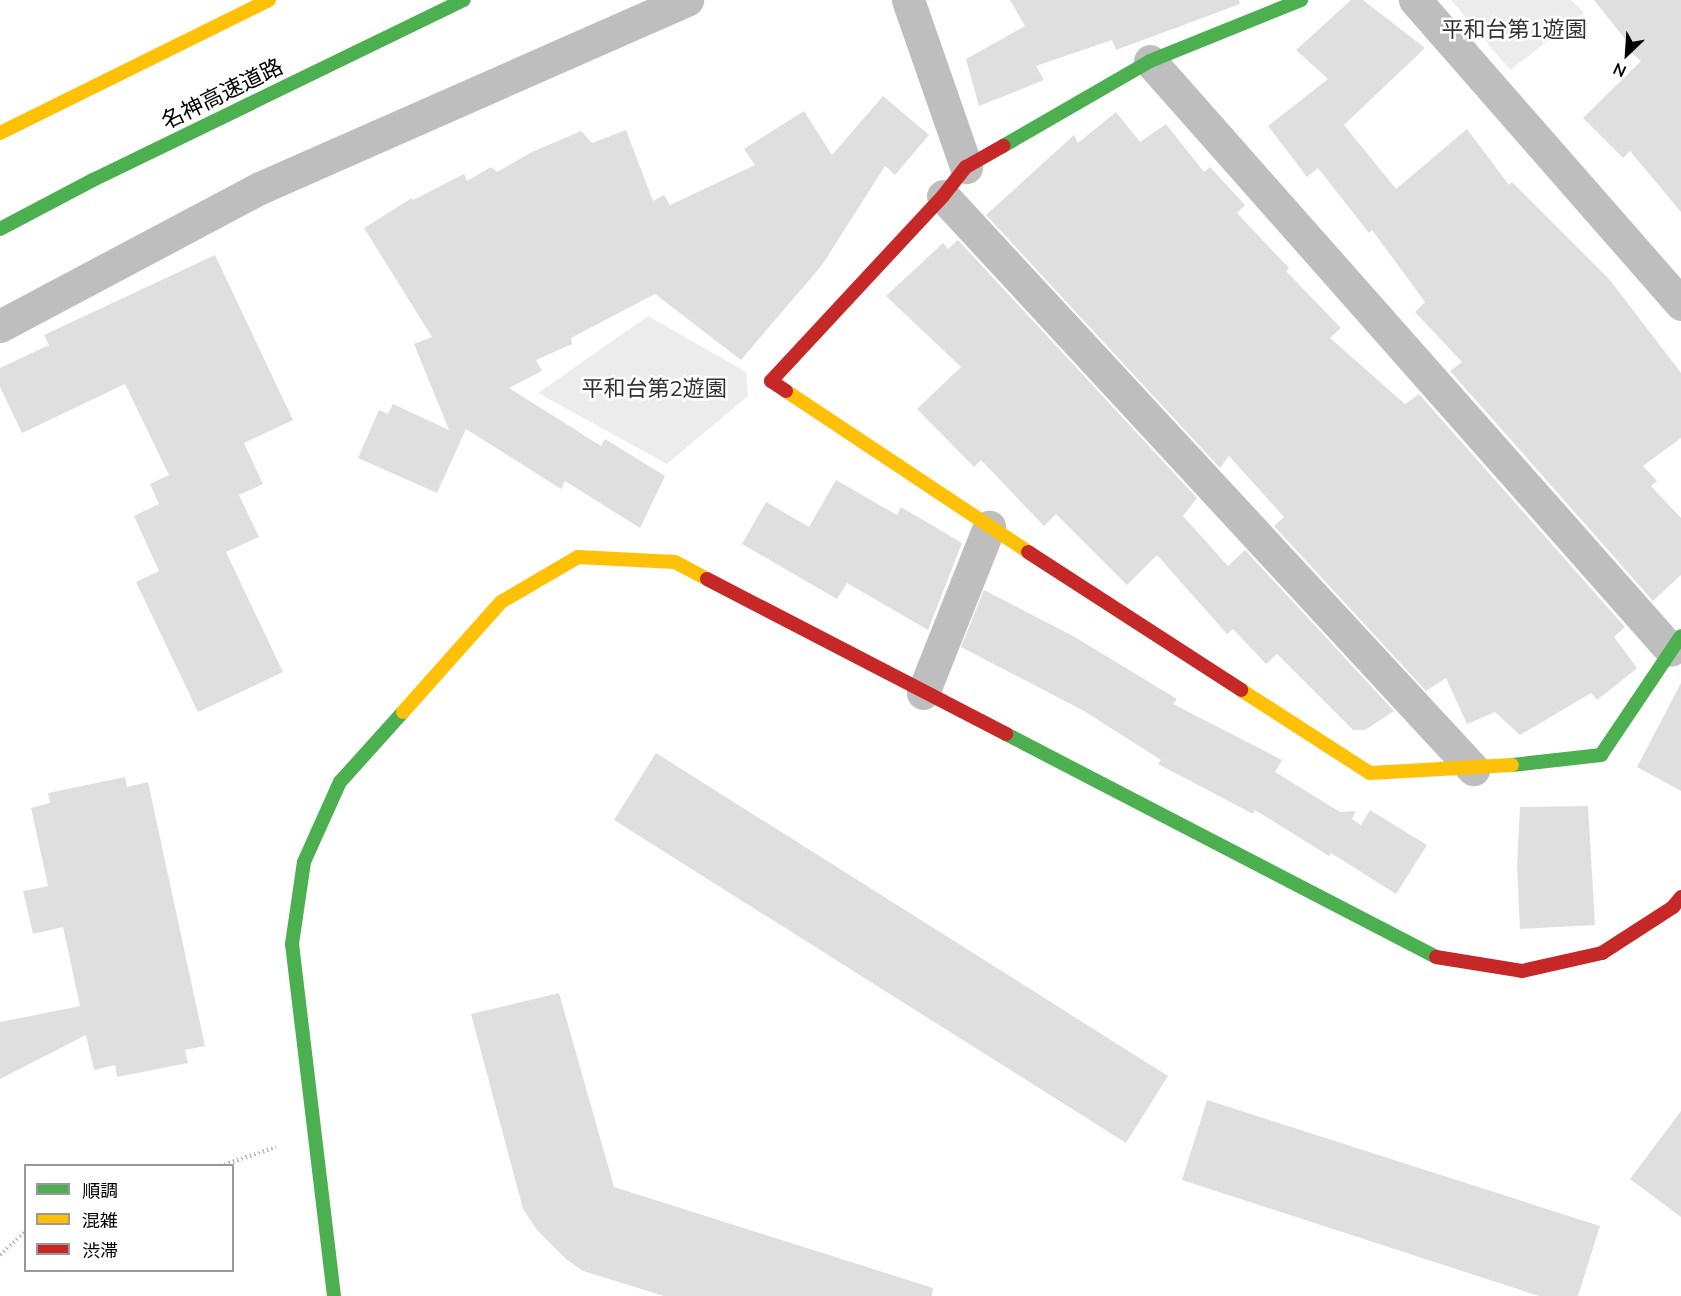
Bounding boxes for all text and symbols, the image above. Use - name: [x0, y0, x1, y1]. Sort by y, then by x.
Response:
- park label: 平和台第1遊園: [1441, 17, 1587, 43]
- north arrow: [1597, 24, 1657, 84]
- street label: 名神高速道路: [157, 53, 287, 135]
- text: N: [1610, 59, 1629, 82]
- park label: 平和台第2遊園: [581, 376, 727, 402]
- legend: [24, 1164, 234, 1272]
- text: 順調: [82, 1179, 118, 1202]
- text: 混雑: [82, 1209, 118, 1232]
- text: 渋滞: [82, 1239, 118, 1262]

